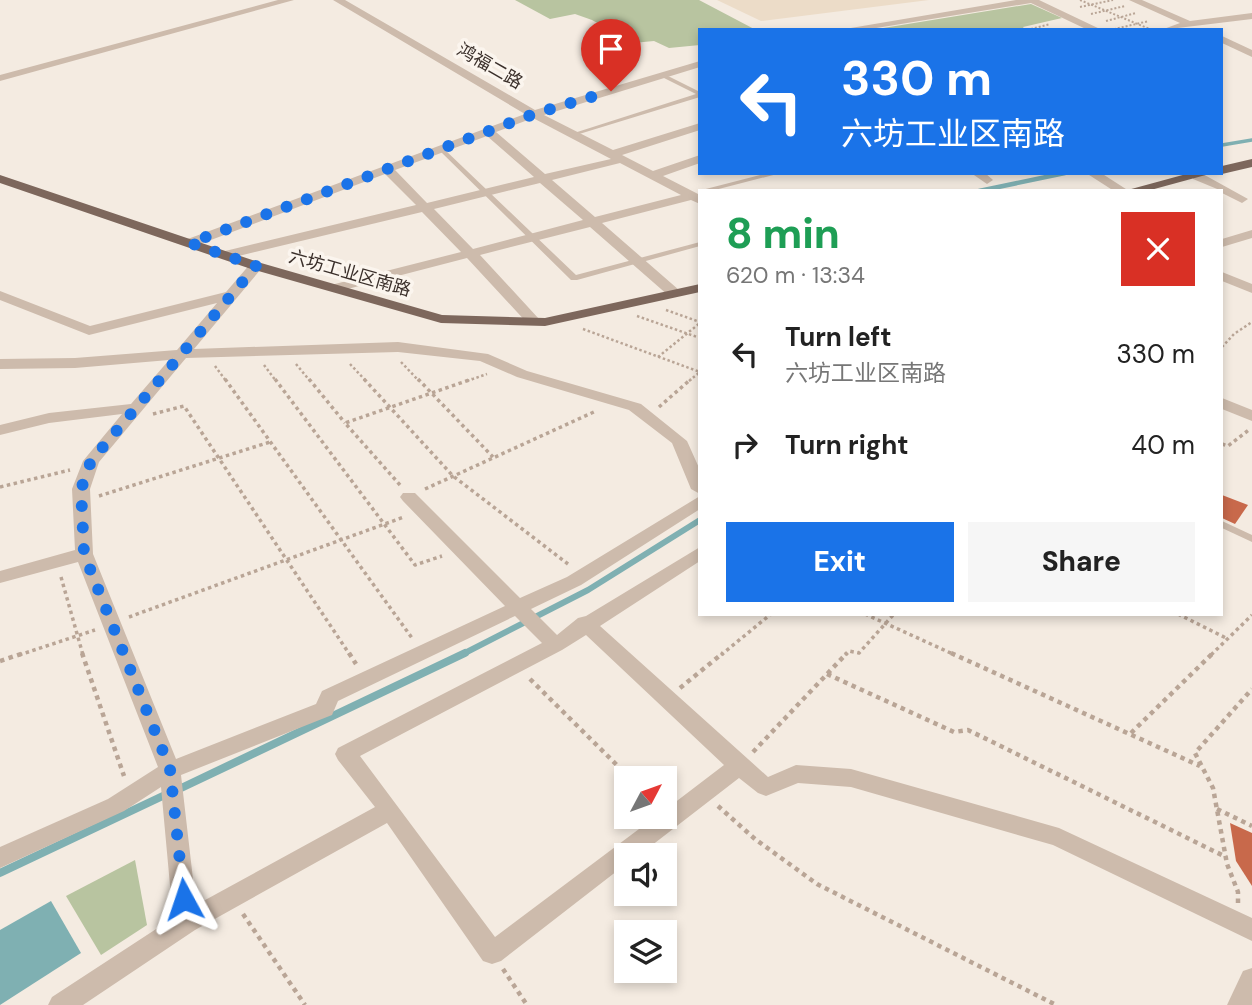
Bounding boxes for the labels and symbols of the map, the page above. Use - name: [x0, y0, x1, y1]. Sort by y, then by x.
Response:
- pin: [581, 19, 641, 91]
- street label: 鸿福二路: [453, 38, 527, 94]
- street label: 六坊工业区南路: [286, 244, 414, 302]
- north arrow: [614, 766, 677, 830]
- position arrow: [147, 862, 221, 936]

